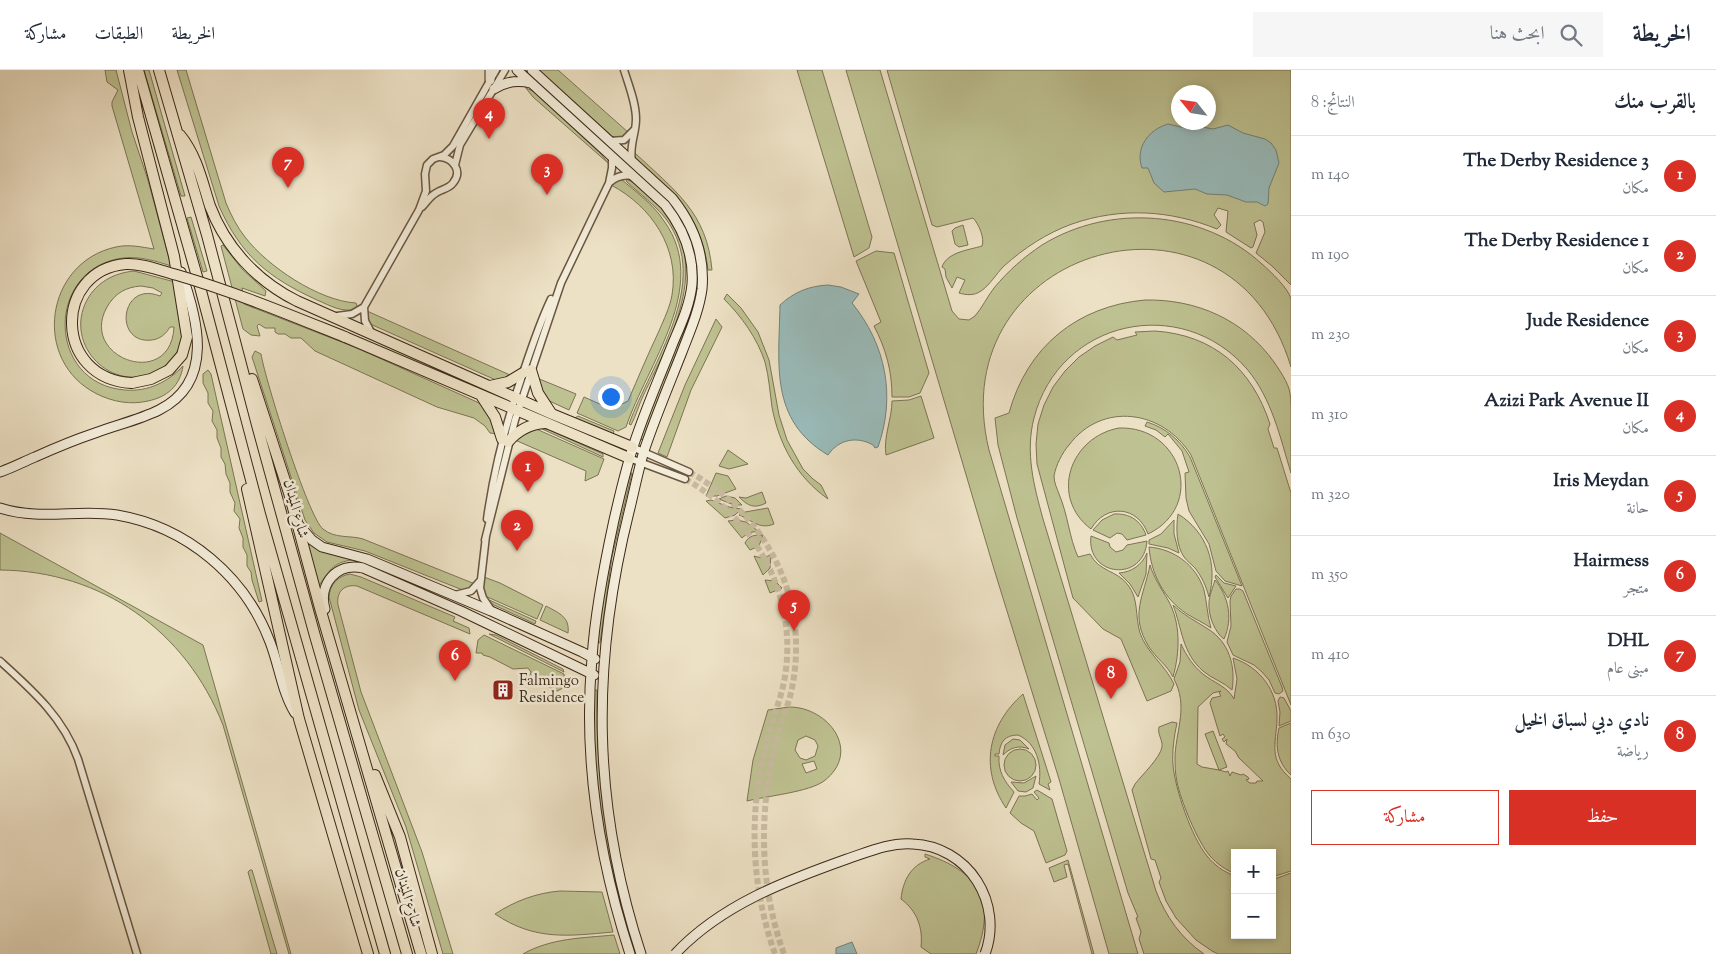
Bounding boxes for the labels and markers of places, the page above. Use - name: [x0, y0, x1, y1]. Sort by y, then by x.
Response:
- pin: 4: [473, 98, 505, 139]
- pin: 7: [272, 147, 304, 188]
- pin: 3: [531, 154, 563, 195]
- pin: 1: [512, 451, 544, 492]
- pin: 2: [501, 510, 533, 551]
- pin: 5: [778, 590, 810, 631]
- pin: 6: [439, 640, 471, 681]
- pin: 8: [1095, 658, 1127, 699]
- place label: Falmingo Residence: [519, 671, 584, 709]
- building icon: Falmingo Residence: [491, 678, 515, 702]

